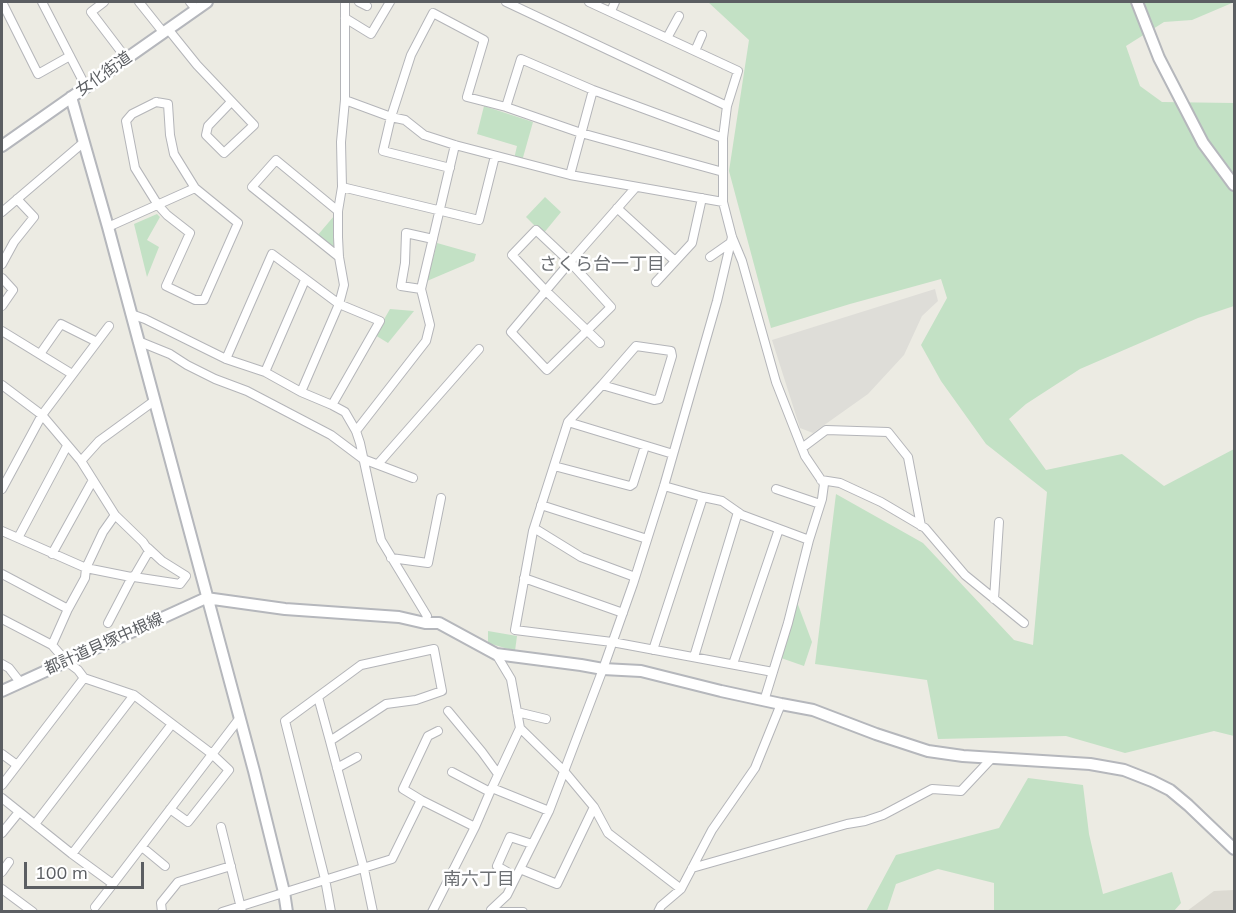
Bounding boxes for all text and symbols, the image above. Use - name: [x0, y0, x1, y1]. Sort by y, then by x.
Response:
- street label: 女化街道: [72, 48, 136, 100]
- district label: さくら台一丁目: [539, 254, 665, 276]
- street label: 都計道貝塚中根線: [42, 609, 166, 679]
- scale bar: [27, 850, 147, 888]
- text: 100 m: [35, 861, 88, 884]
- district label: 南六丁目: [443, 869, 515, 891]

